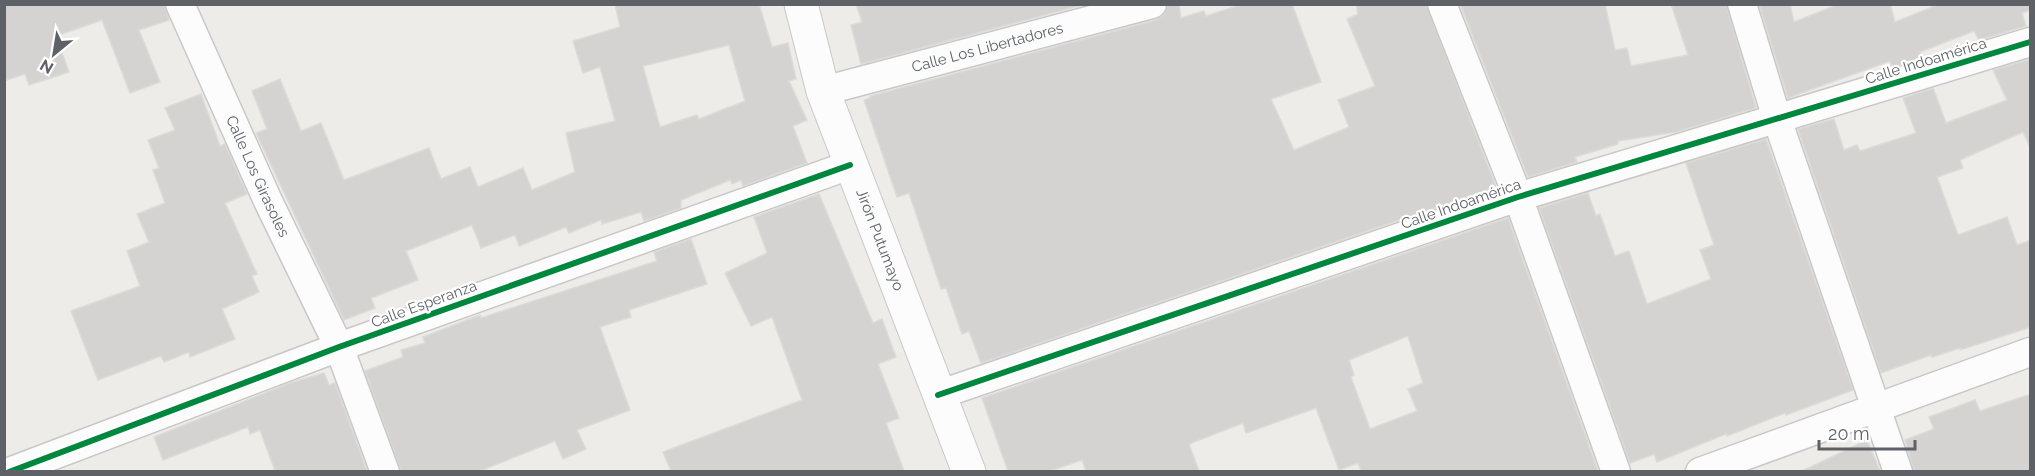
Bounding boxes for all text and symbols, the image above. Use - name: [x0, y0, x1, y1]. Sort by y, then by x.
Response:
- street label: Calle Los Libertadores: [910, 19, 1065, 76]
- north arrow: [24, 24, 84, 84]
- street label: Calle Indoamérica: [1863, 34, 1989, 88]
- text: N: [37, 55, 57, 78]
- street label: Calle Los Girasoles: [222, 113, 293, 240]
- street label: Calle Indoamérica: [1399, 175, 1523, 233]
- street label: Jirón Putumayo: [852, 186, 908, 293]
- street label: Calle Esperanza: [369, 276, 479, 332]
- scale bar: [1819, 413, 1915, 451]
- text: 20 m: [1828, 423, 1870, 444]

